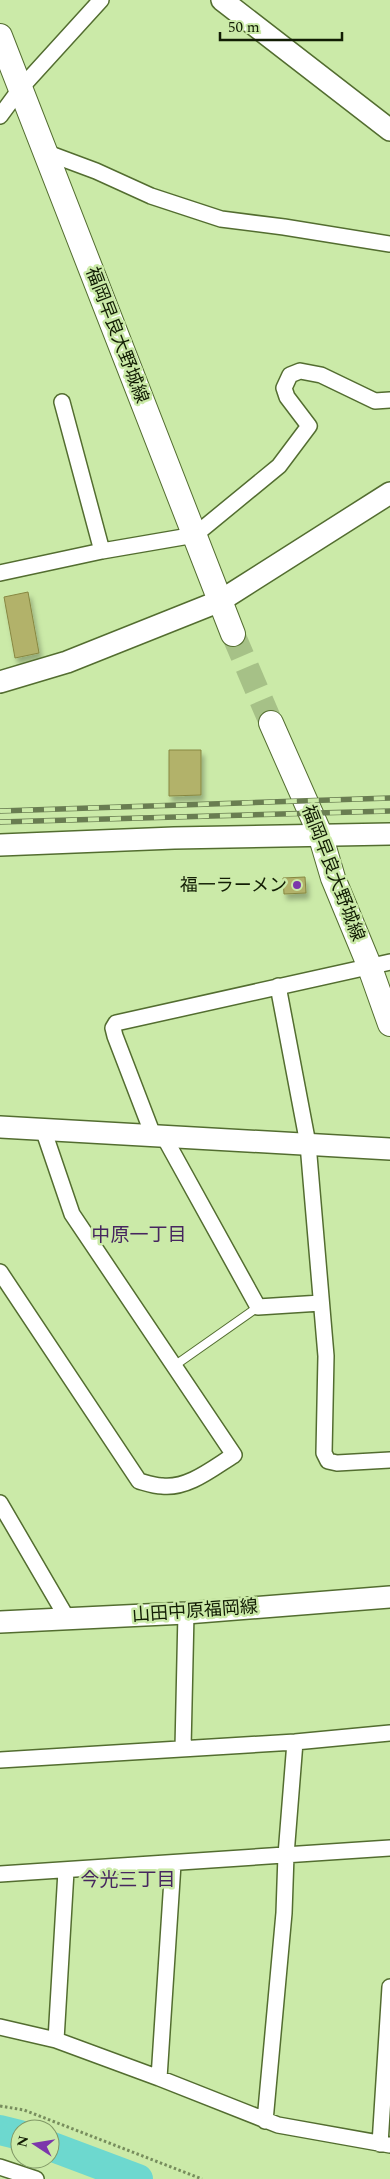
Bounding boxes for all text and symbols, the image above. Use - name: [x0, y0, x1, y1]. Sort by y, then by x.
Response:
- scale bar: [220, 10, 342, 42]
- text: 50 m: [228, 16, 260, 39]
- street label: 福岡早良大野城線: [79, 263, 155, 407]
- street label: 福岡早良大野城線: [295, 801, 371, 945]
- place label: 福一ラーメン: [180, 872, 287, 899]
- marker: 福一ラーメン: [291, 879, 303, 891]
- district label: 中原一丁目: [91, 1221, 187, 1250]
- street label: 山田中原福岡線: [131, 1593, 259, 1629]
- district label: 今光三丁目: [80, 1866, 176, 1895]
- north arrow: [10, 2119, 60, 2169]
- text: N: [11, 2134, 34, 2149]

